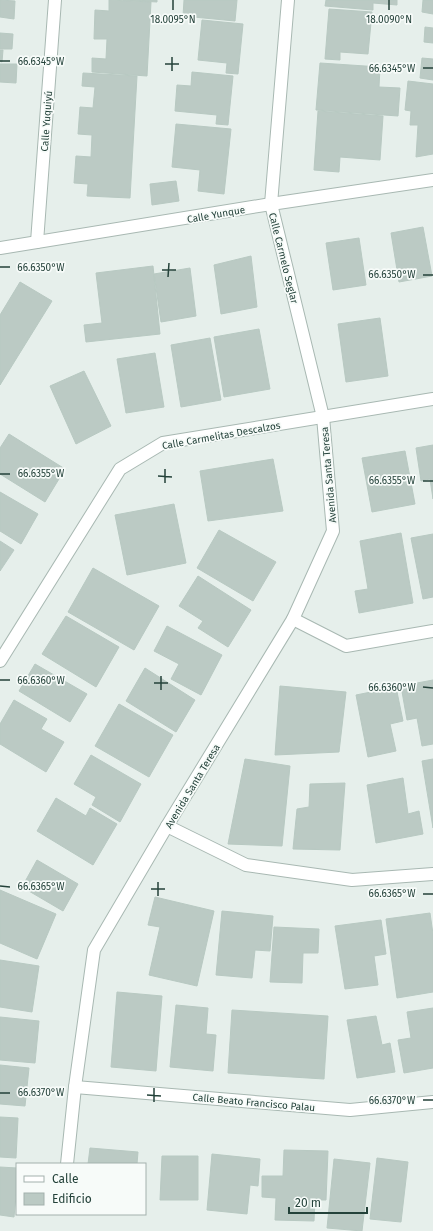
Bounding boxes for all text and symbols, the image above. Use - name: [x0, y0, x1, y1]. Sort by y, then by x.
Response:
- text: 18.0095°N: [150, 14, 196, 26]
- text: 18.0090°N: [366, 14, 412, 26]
- text: 66.6345°W: [18, 56, 65, 68]
- text: 66.6345°W: [369, 63, 416, 75]
- street label: Calle Yuquiyú: [38, 90, 55, 152]
- street label: Calle Yunque: [186, 204, 246, 226]
- street label: Calle Carmelo Seglar: [266, 212, 300, 305]
- text: 66.6350°W: [17, 262, 65, 274]
- text: 66.6350°W: [368, 269, 416, 281]
- street label: Calle Carmelitas Descalzos: [161, 420, 282, 452]
- street label: Avenida Santa Teresa: [319, 426, 339, 523]
- text: 66.6355°W: [18, 468, 65, 480]
- text: 66.6355°W: [369, 475, 416, 487]
- text: 66.6360°W: [17, 675, 66, 687]
- text: 66.6360°W: [368, 682, 417, 694]
- street label: Avenida Santa Teresa: [163, 742, 223, 831]
- text: 66.6365°W: [18, 881, 65, 893]
- text: 66.6365°W: [369, 888, 416, 900]
- text: 66.6370°W: [18, 1087, 65, 1099]
- street label: Calle Beato Francisco Palau: [192, 1092, 316, 1114]
- text: 66.6370°W: [369, 1095, 416, 1107]
- legend: [16, 1163, 146, 1215]
- text: Calle: [52, 1172, 79, 1186]
- scale bar: [289, 1189, 367, 1215]
- text: Edificio: [52, 1192, 92, 1206]
- text: 20 m: [295, 1196, 321, 1210]

